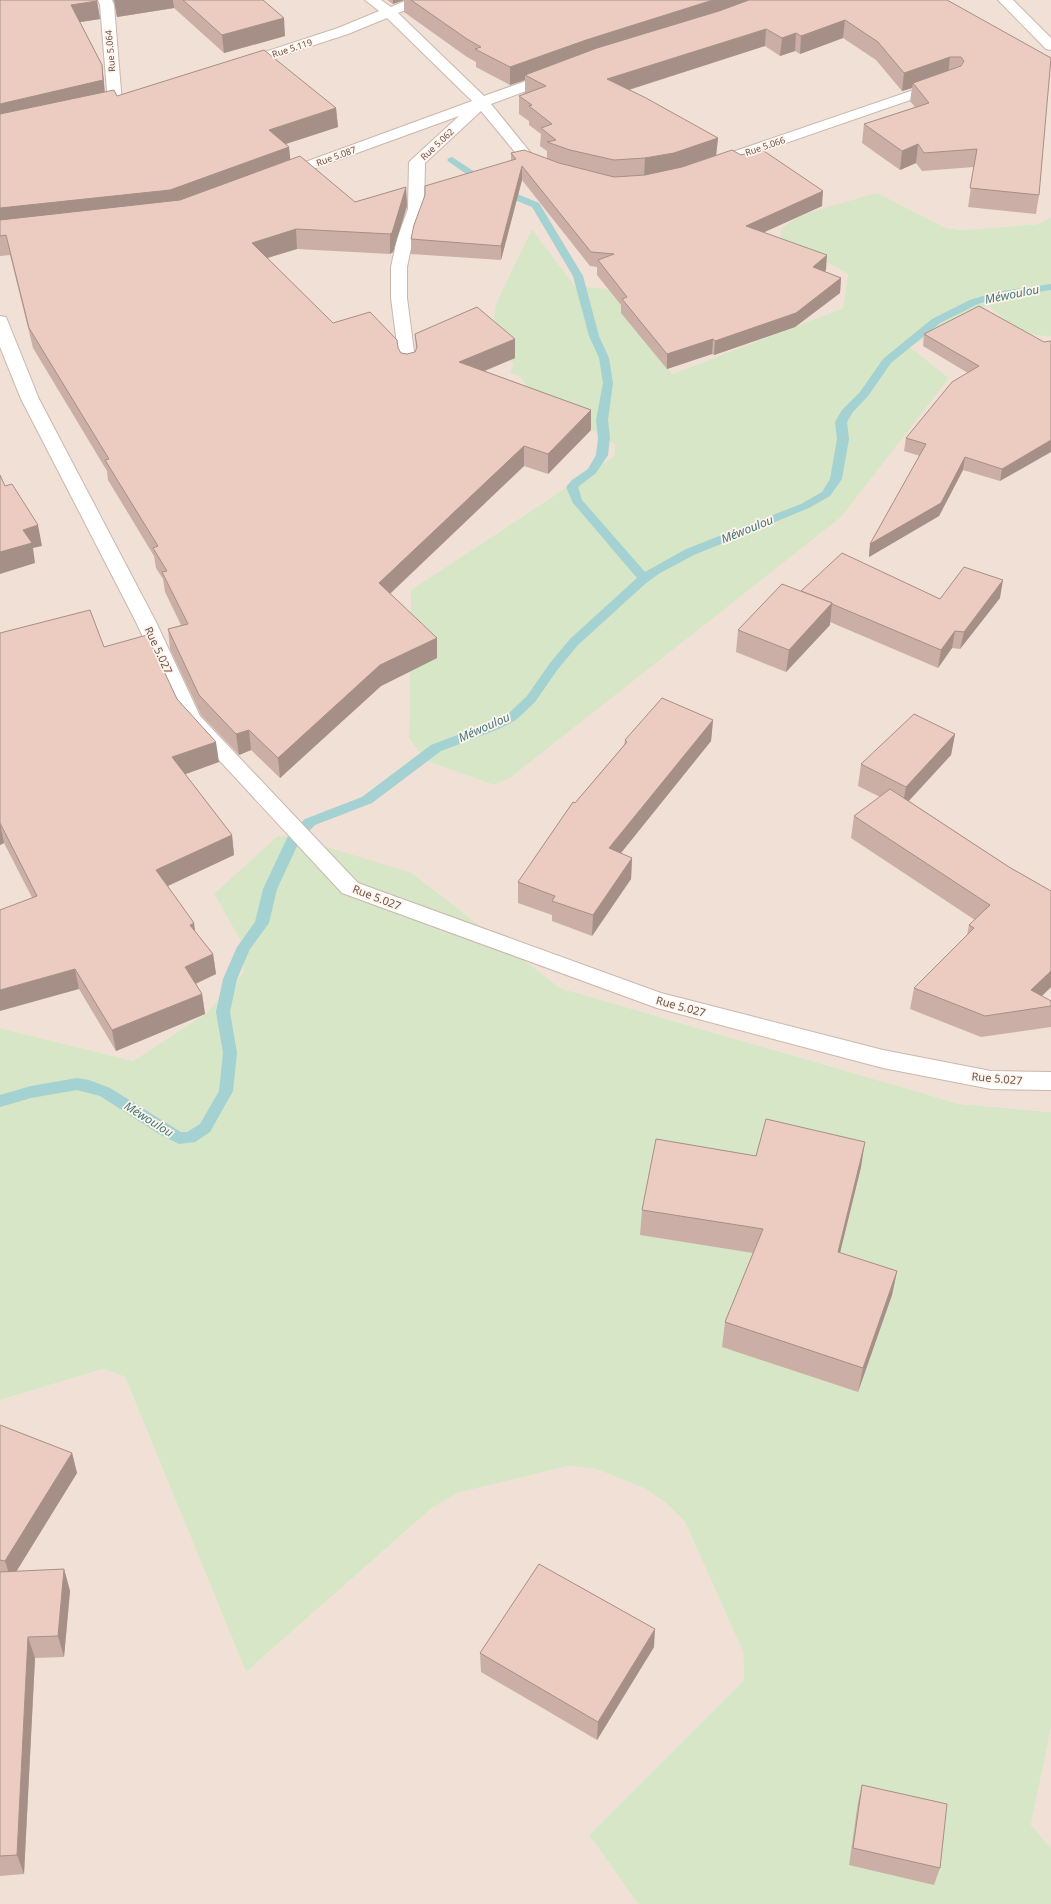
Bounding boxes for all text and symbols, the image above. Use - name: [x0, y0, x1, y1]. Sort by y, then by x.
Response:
- street label: Rue 5.064: [102, 30, 118, 72]
- street label: Rue 5.119: [270, 35, 314, 61]
- street label: Rue 5.062: [417, 125, 457, 163]
- street label: Rue 5.066: [743, 133, 787, 159]
- street label: Rue 5.087: [314, 143, 358, 169]
- water label: Méwoulou: [983, 280, 1041, 308]
- water label: Méwoulou: [718, 511, 776, 547]
- street label: Rue 5.027: [141, 624, 177, 676]
- water label: Méwoulou: [455, 708, 513, 746]
- street label: Rue 5.027: [351, 881, 403, 913]
- street label: Rue 5.027: [655, 992, 707, 1020]
- street label: Rue 5.027: [971, 1068, 1023, 1088]
- water label: Méwoulou: [121, 1097, 177, 1141]

